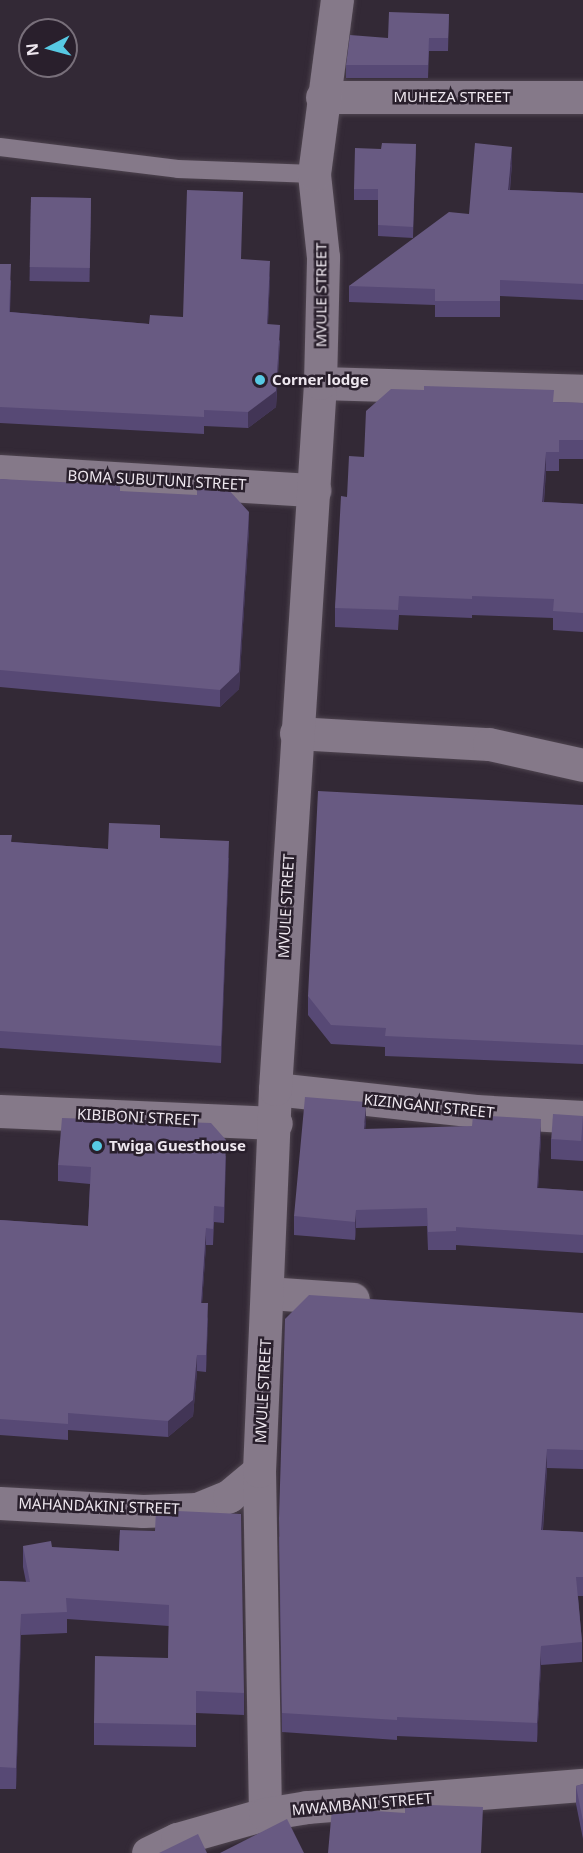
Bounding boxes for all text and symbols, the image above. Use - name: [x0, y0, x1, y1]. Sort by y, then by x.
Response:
- north arrow: [18, 18, 78, 78]
- text: N: [20, 42, 44, 57]
- street label: MUHEZA STREET: [393, 88, 511, 106]
- street label: MVULE STREET: [312, 243, 330, 347]
- place label: Corner lodge: [272, 371, 369, 389]
- marker: Corner lodge: [253, 373, 267, 387]
- street label: BOMA SUBUTUNI STREET: [67, 466, 247, 494]
- street label: MVULE STREET: [274, 853, 298, 959]
- street label: KIZINGANI STREET: [363, 1090, 495, 1122]
- street label: KIBIBONI STREET: [77, 1105, 199, 1129]
- place label: Twiga Guesthouse: [109, 1137, 246, 1155]
- marker: Twiga Guesthouse: [90, 1139, 104, 1153]
- street label: MVULE STREET: [251, 1338, 275, 1444]
- street label: MAHANDAKINI STREET: [18, 1494, 180, 1518]
- street label: MWAMBANI STREET: [291, 1789, 433, 1819]

